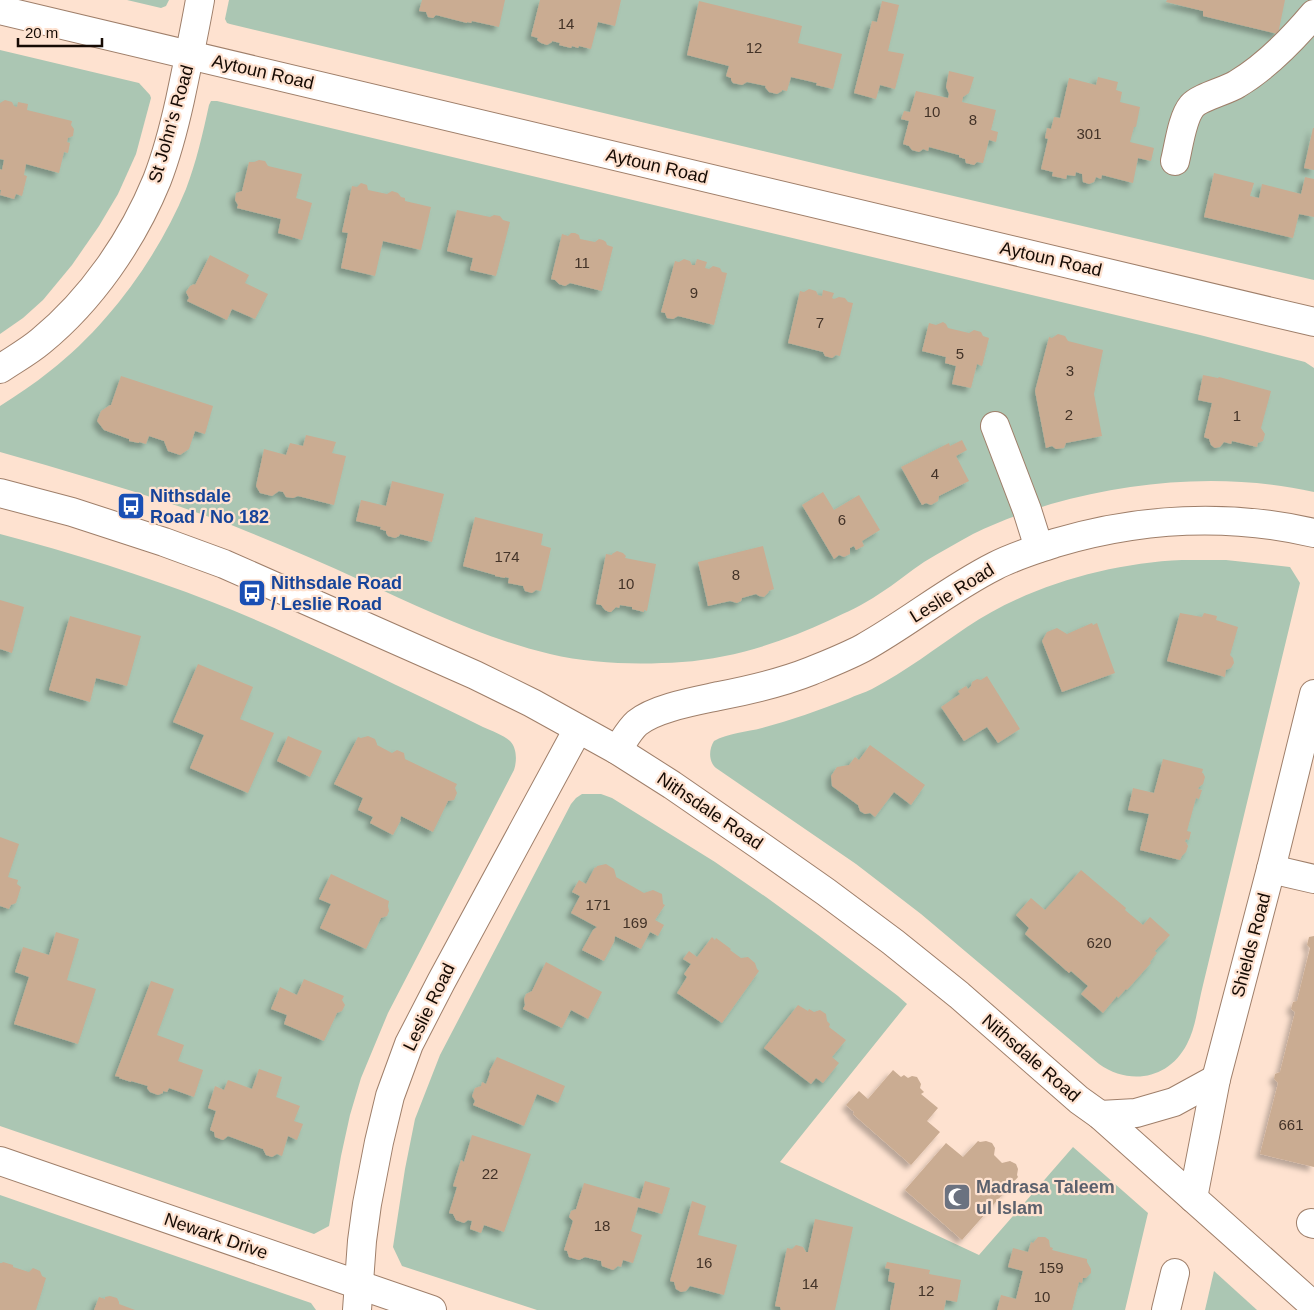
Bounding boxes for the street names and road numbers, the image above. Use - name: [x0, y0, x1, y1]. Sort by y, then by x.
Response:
- street label: Aytoun Road: [210, 51, 316, 93]
- street label: St John's Road: [145, 63, 197, 185]
- street label: Aytoun Road: [604, 145, 710, 187]
- street label: Aytoun Road: [998, 238, 1104, 280]
- street label: Leslie Road: [906, 559, 998, 627]
- street label: Nithsdale Road: [653, 768, 767, 854]
- street label: Shields Road: [1227, 891, 1275, 999]
- street label: Leslie Road: [399, 960, 459, 1054]
- street label: Nithsdale Road: [978, 1010, 1084, 1106]
- street label: Newark Drive: [162, 1209, 270, 1263]

